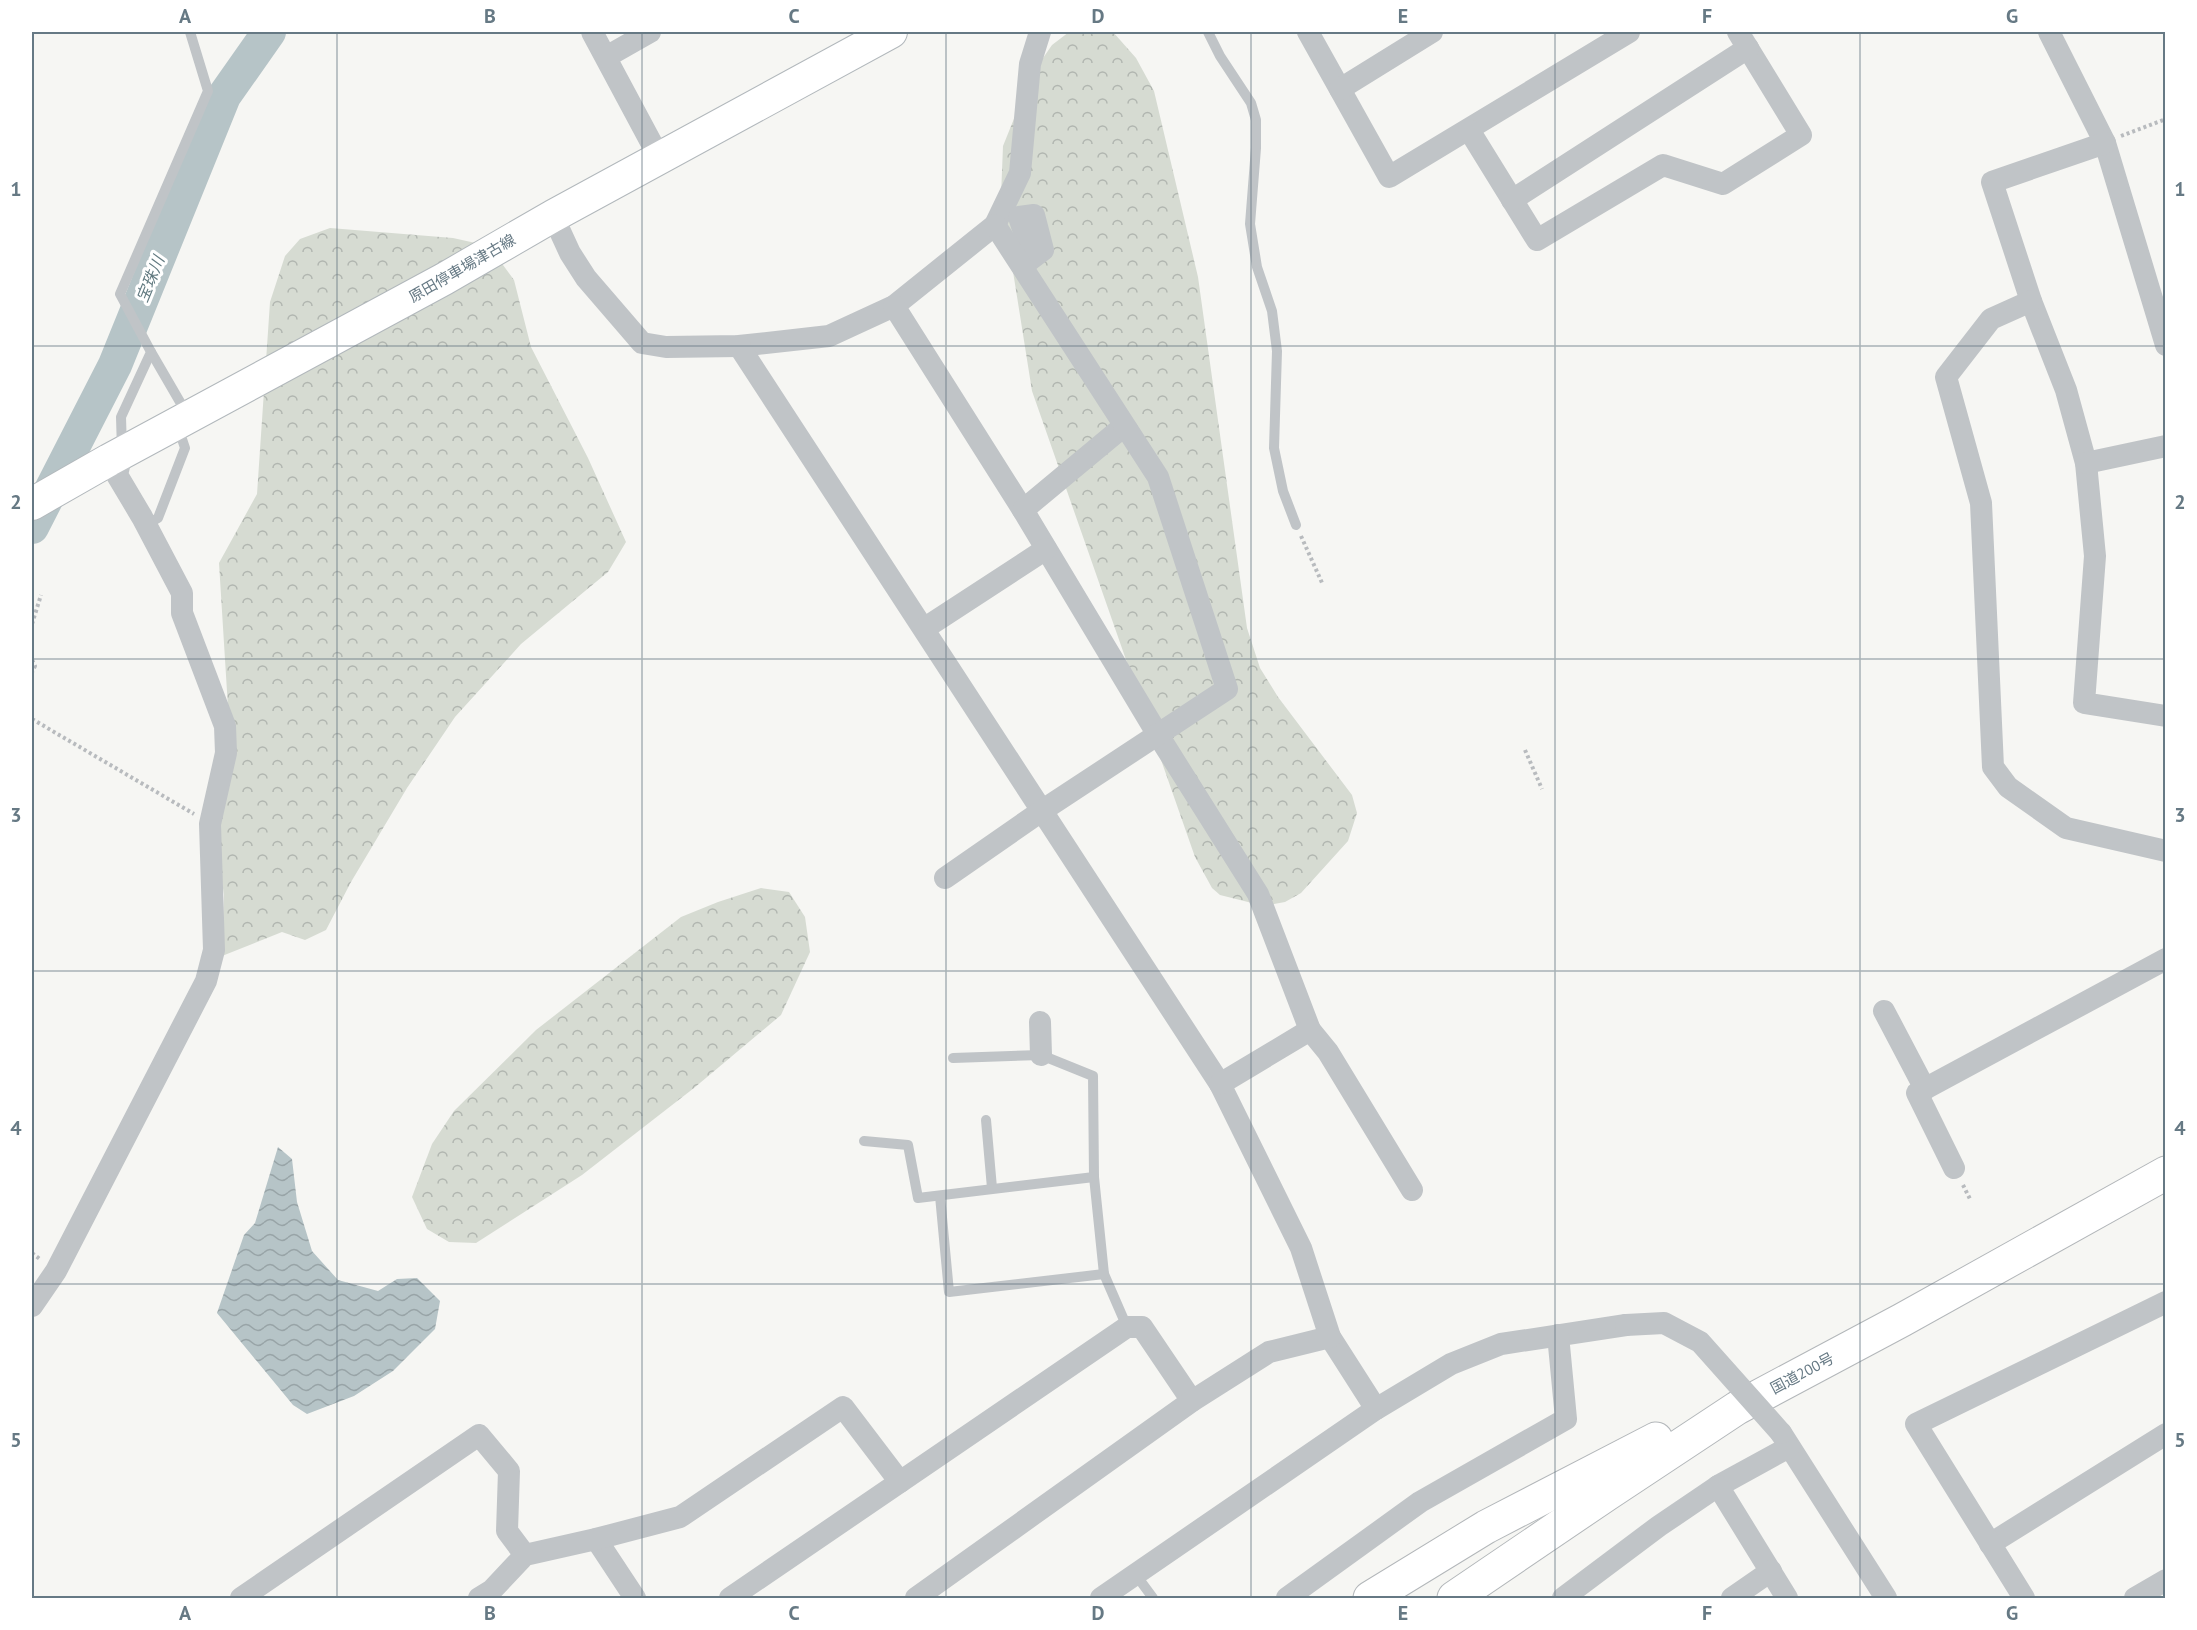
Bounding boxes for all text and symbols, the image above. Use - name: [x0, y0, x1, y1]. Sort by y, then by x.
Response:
- text: A: [179, 3, 192, 29]
- text: B: [484, 3, 496, 29]
- text: C: [788, 3, 800, 29]
- text: D: [1092, 3, 1105, 29]
- text: E: [1398, 3, 1408, 29]
- text: F: [1702, 3, 1712, 29]
- text: G: [2006, 3, 2018, 29]
- text: 1: [10, 176, 22, 202]
- text: 1: [2174, 176, 2186, 202]
- street label: 原田停車場津古線: [405, 230, 519, 306]
- water label: 宝珠川: [132, 251, 169, 305]
- text: 2: [10, 489, 22, 515]
- text: 2: [2174, 489, 2186, 515]
- text: 3: [10, 802, 22, 828]
- text: 3: [2174, 802, 2186, 828]
- text: 4: [10, 1115, 22, 1141]
- text: 4: [2174, 1115, 2186, 1141]
- street label: 国道200号: [1767, 1348, 1837, 1398]
- text: 5: [10, 1427, 22, 1453]
- text: 5: [2174, 1427, 2186, 1453]
- text: A: [179, 1600, 192, 1626]
- text: B: [484, 1600, 496, 1626]
- text: C: [788, 1600, 800, 1626]
- text: D: [1092, 1600, 1105, 1626]
- text: E: [1398, 1600, 1408, 1626]
- text: F: [1702, 1600, 1712, 1626]
- text: G: [2006, 1600, 2018, 1626]

